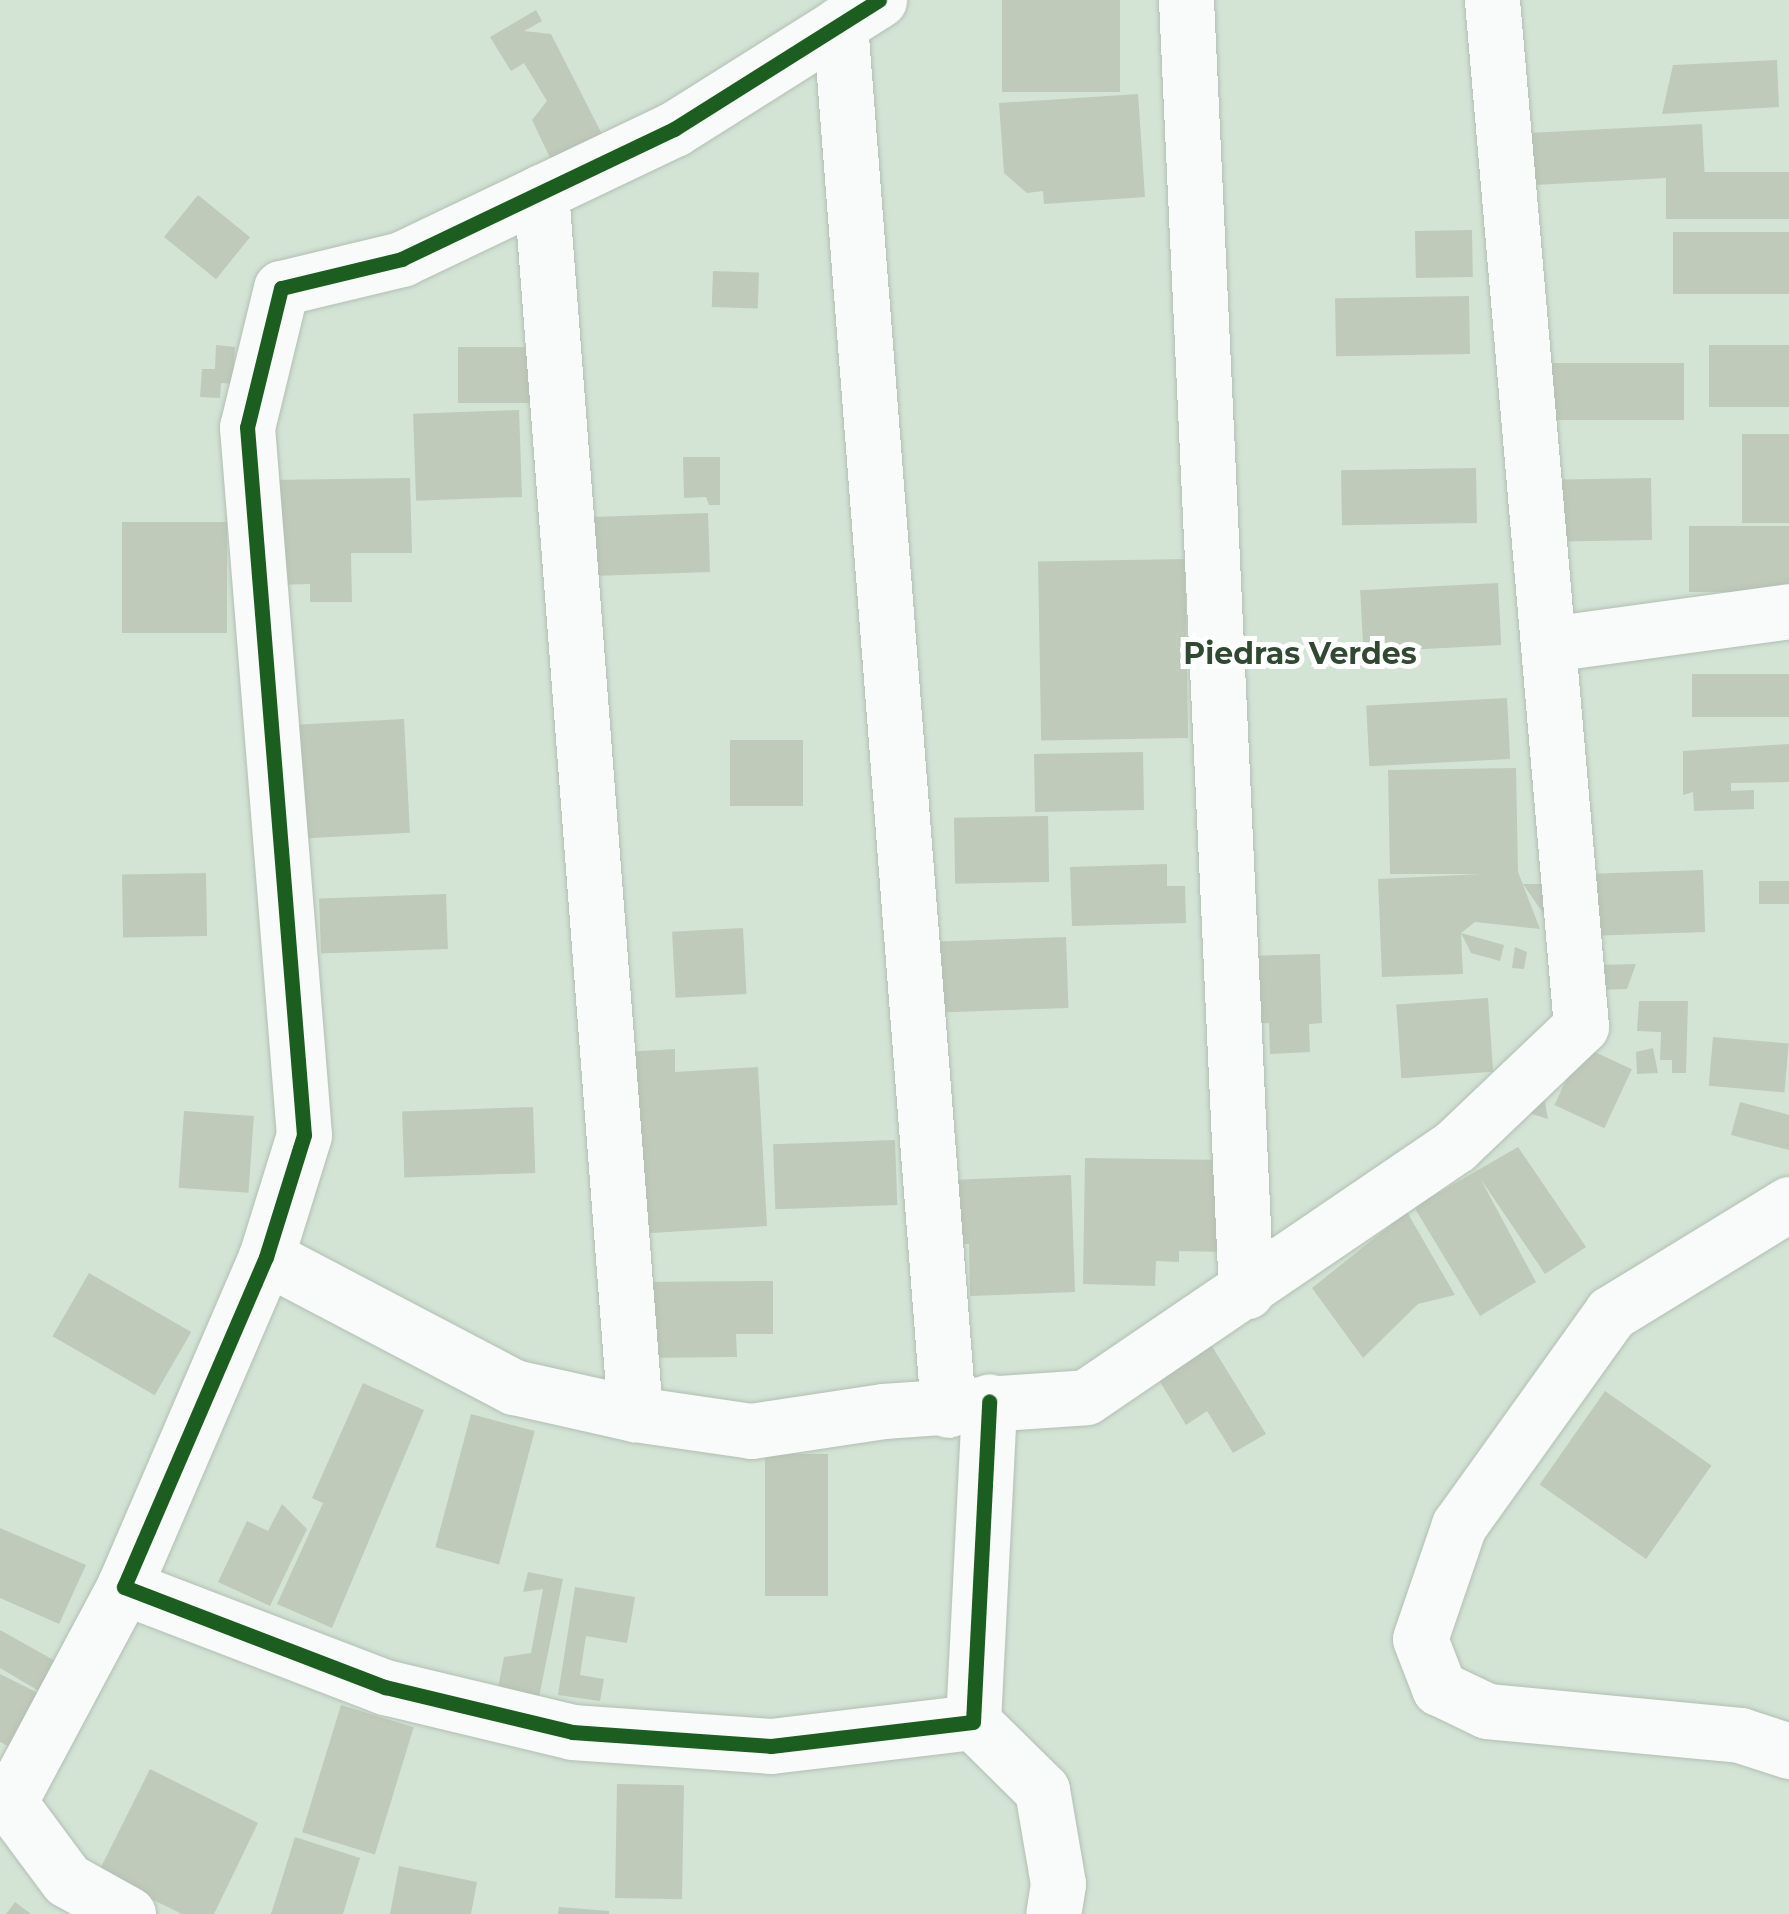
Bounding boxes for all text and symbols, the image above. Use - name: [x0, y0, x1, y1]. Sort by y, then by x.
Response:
- district label: Piedras Verdes: [1183, 636, 1417, 672]

